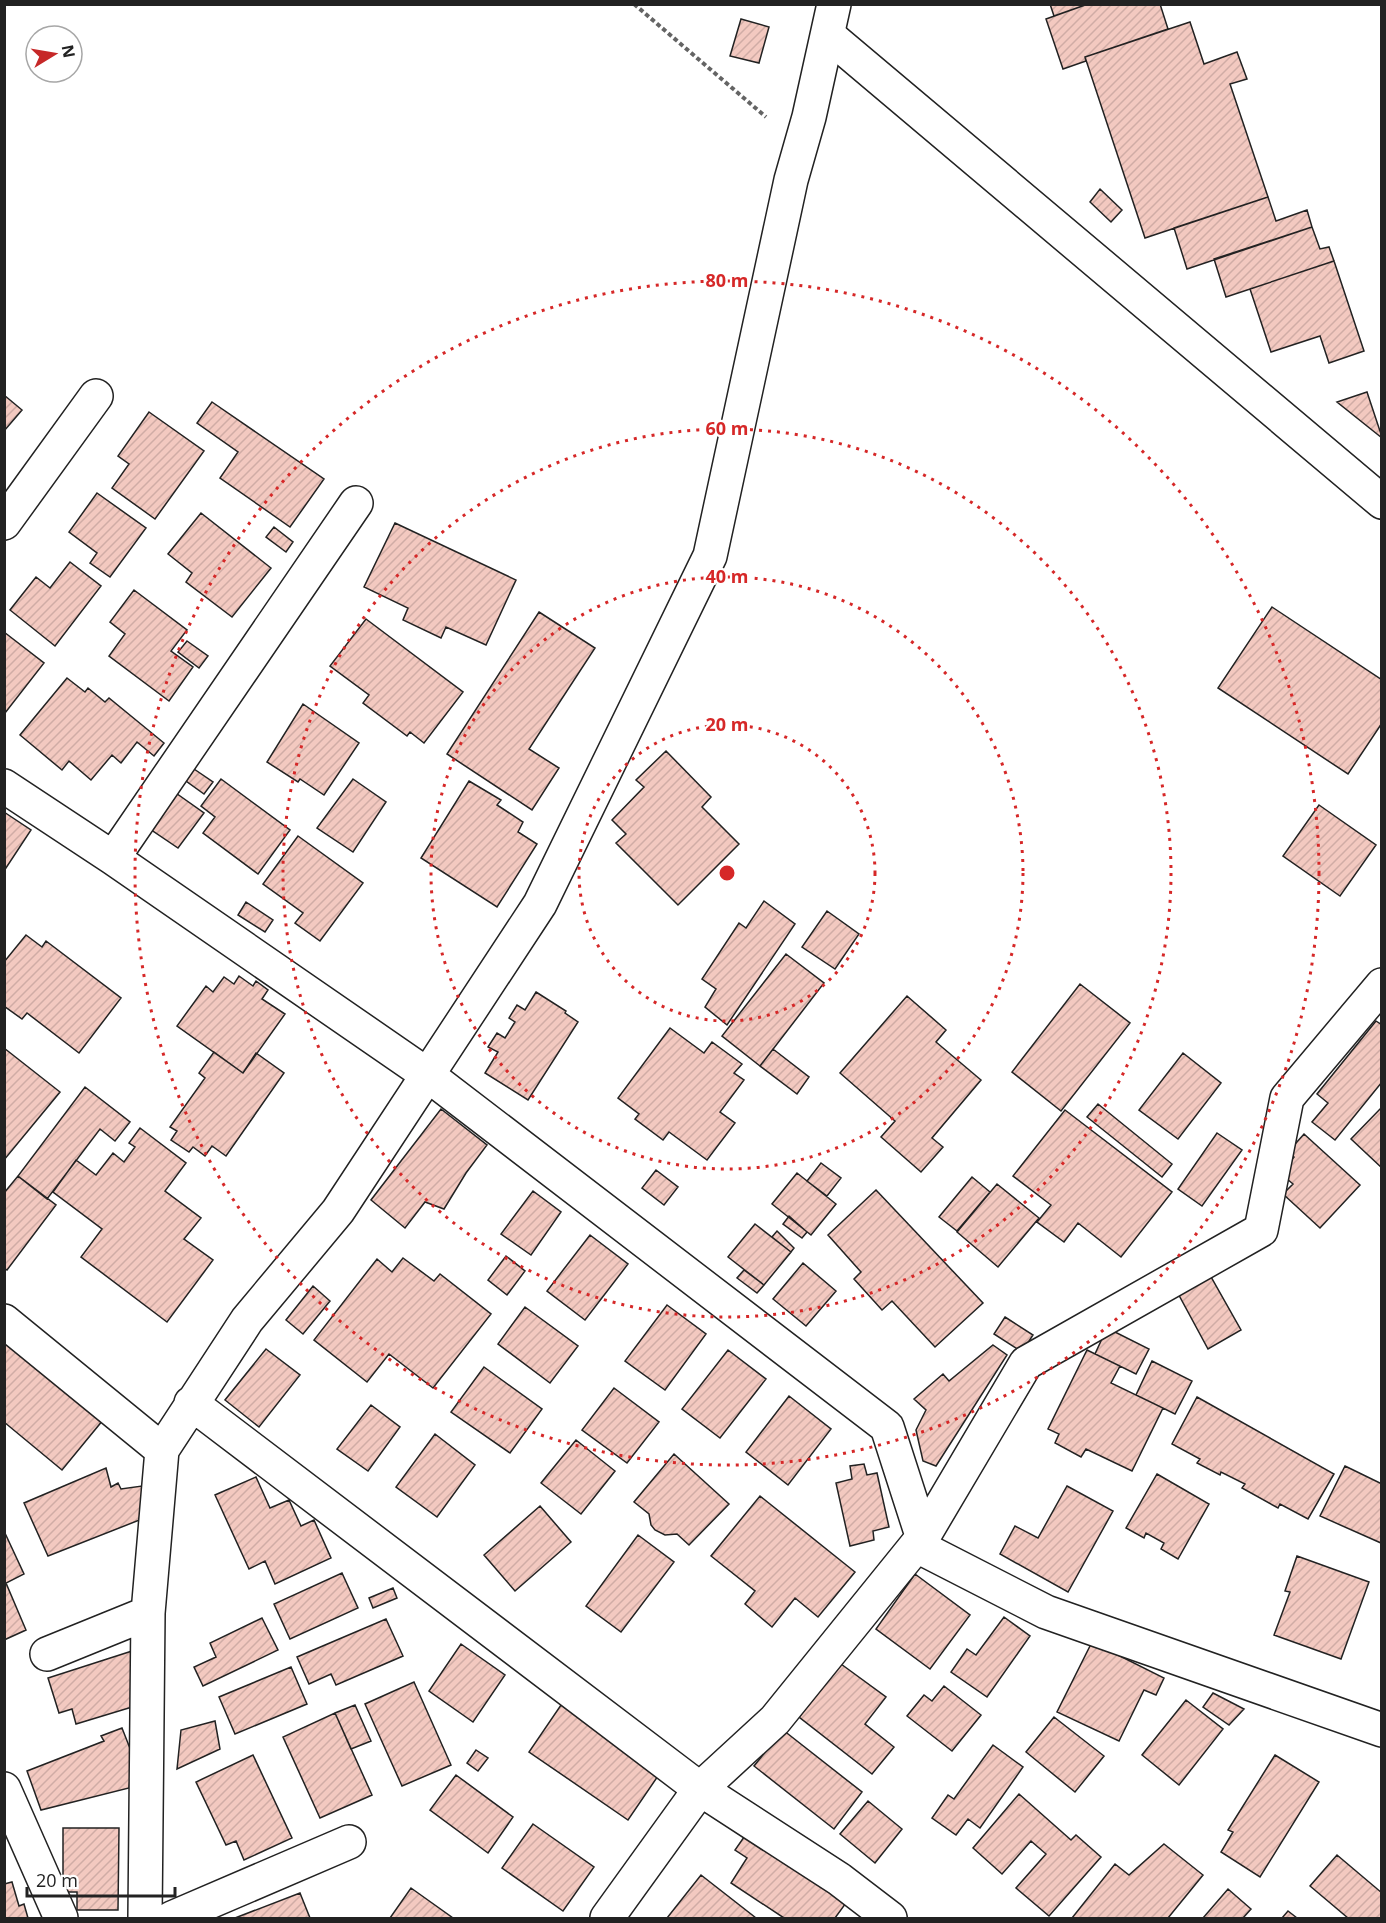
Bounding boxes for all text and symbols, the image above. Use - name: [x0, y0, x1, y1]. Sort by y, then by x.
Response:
- north arrow: [24, 24, 84, 84]
- text: N: [57, 43, 81, 60]
- text: 80 m: [706, 268, 748, 292]
- text: 60 m: [706, 416, 748, 440]
- text: 40 m: [706, 564, 748, 588]
- text: 20 m: [706, 712, 748, 736]
- centre of rings: [717, 863, 737, 883]
- scale bar: [27, 1860, 176, 1898]
- text: 20 m: [36, 1868, 78, 1892]

